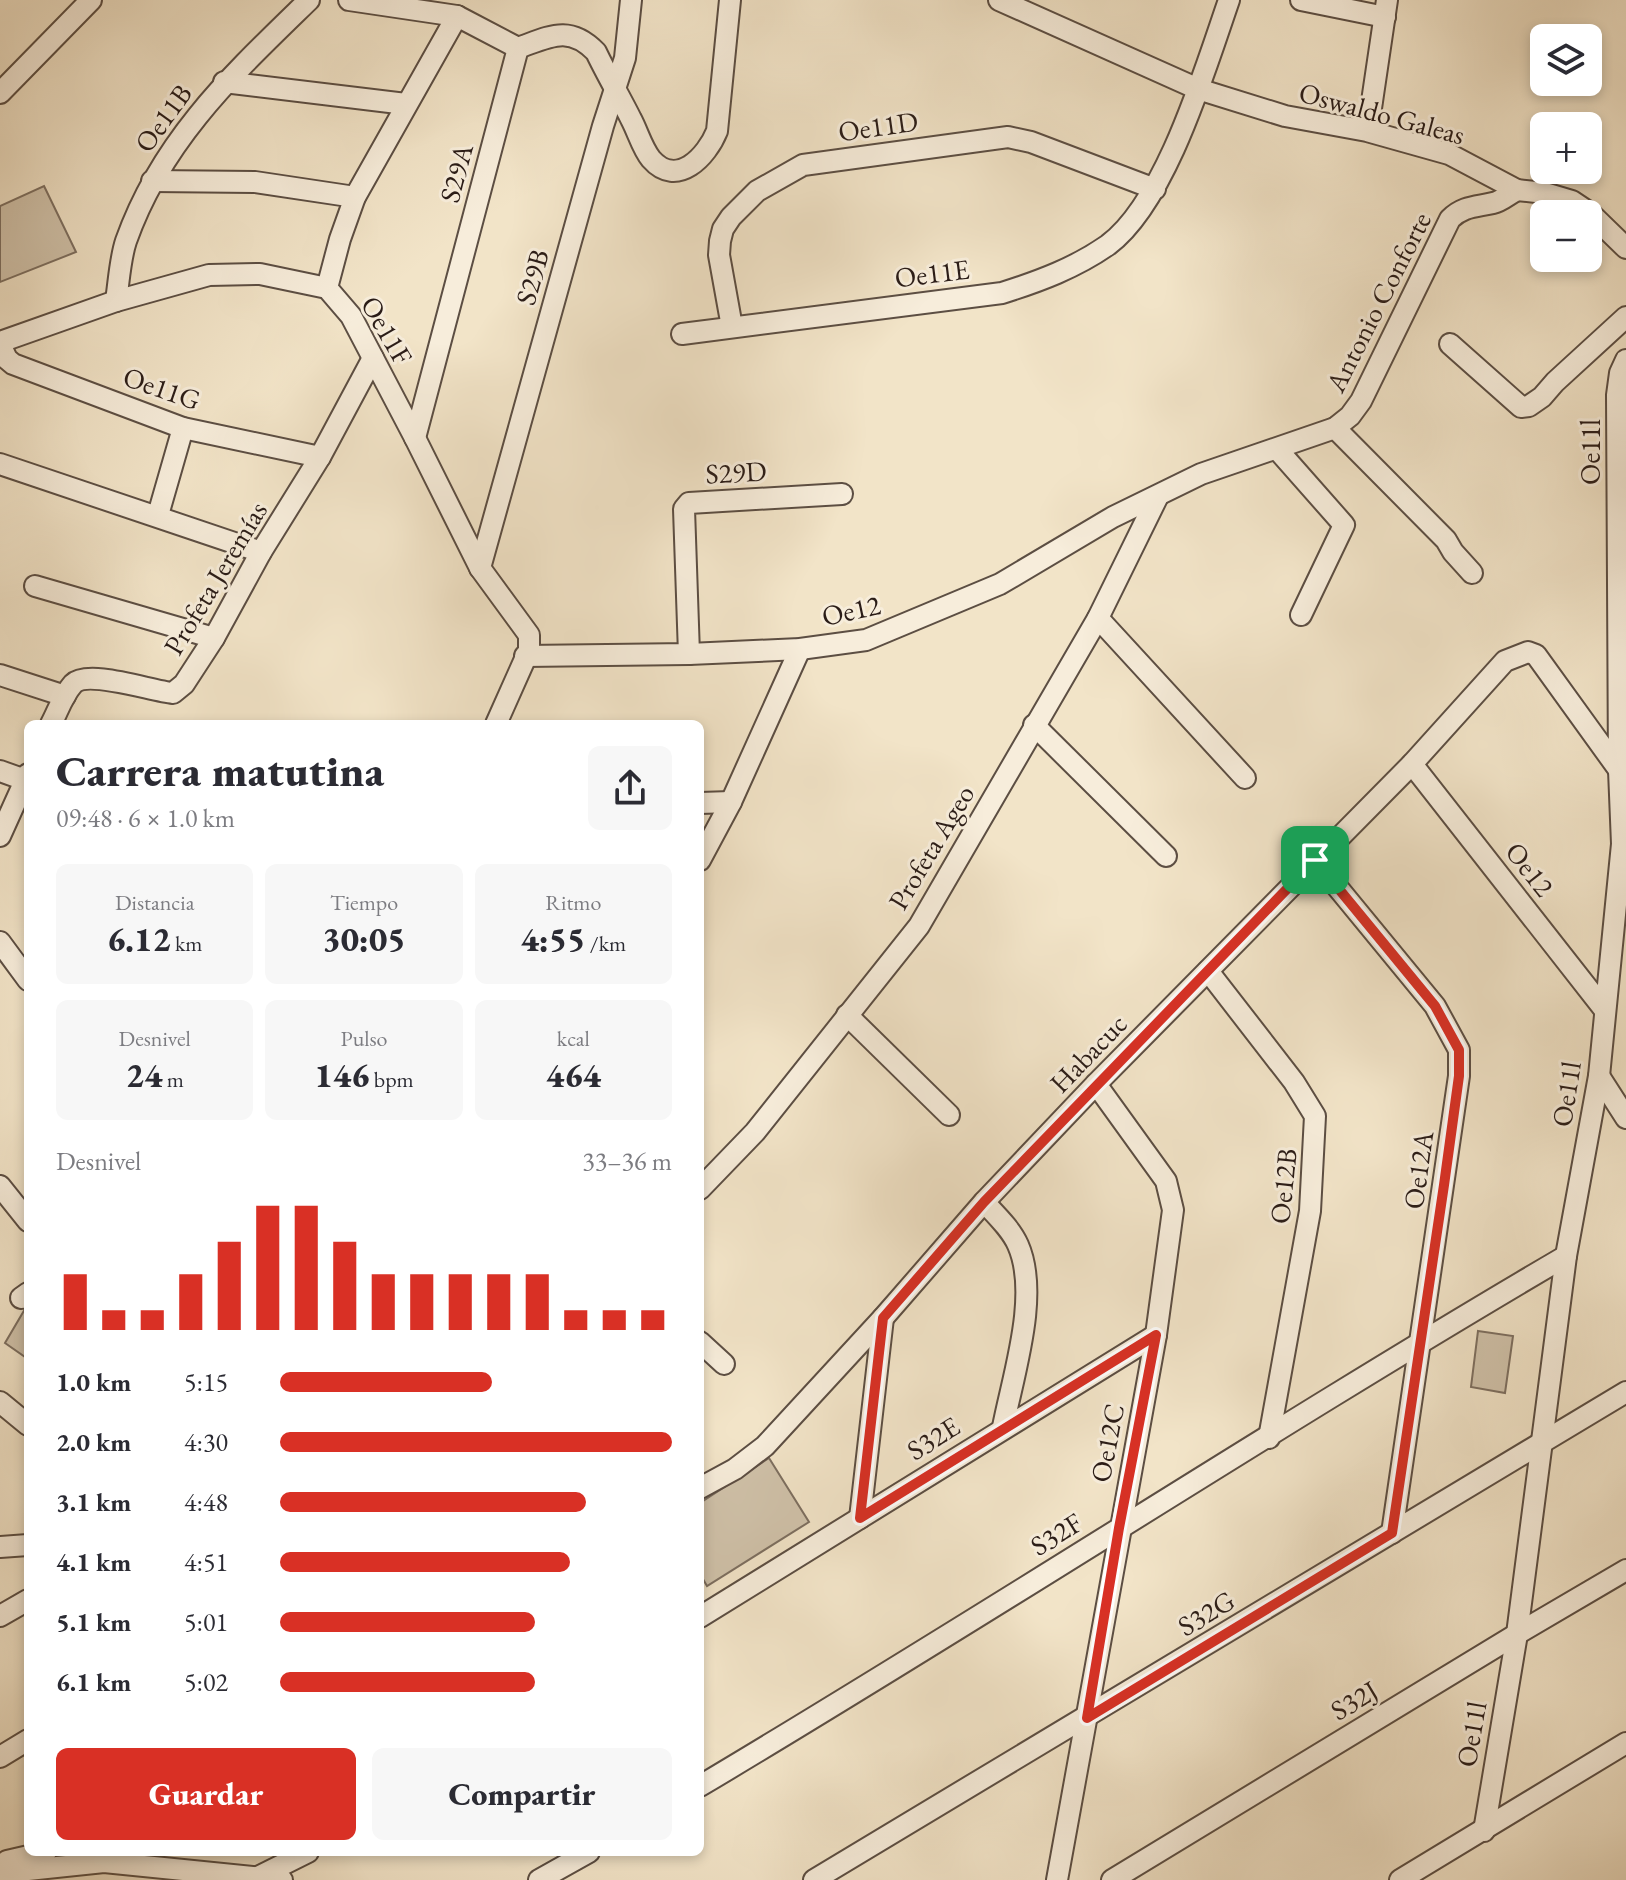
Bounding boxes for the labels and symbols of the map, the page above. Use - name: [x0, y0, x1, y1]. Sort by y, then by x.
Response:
- street label: Oswaldo Galeas: [1295, 74, 1469, 152]
- street label: Oe11B: [126, 77, 200, 159]
- street label: Oe11D: [836, 103, 920, 149]
- street label: S29A: [431, 139, 481, 206]
- street label: Antonio Conforte: [1317, 206, 1439, 399]
- street label: S29B: [507, 245, 557, 309]
- street label: Oe11E: [893, 251, 972, 295]
- street label: Oe11F: [353, 289, 421, 371]
- street label: Oe11G: [119, 358, 205, 418]
- street label: Oe11l: [1572, 419, 1608, 485]
- street label: S29D: [705, 452, 767, 492]
- street label: Profeta Jeremías: [155, 495, 275, 661]
- street label: Oe12: [818, 586, 884, 634]
- street label: Profeta Ageo: [880, 778, 982, 916]
- pin: [1281, 826, 1349, 894]
- street label: Oe12: [1498, 835, 1563, 904]
- street label: Habacuc: [1042, 1006, 1134, 1100]
- street label: Oe11l: [1543, 1058, 1589, 1129]
- street label: Oe12A: [1395, 1128, 1441, 1211]
- street label: Oe12B: [1261, 1147, 1305, 1225]
- street label: Oe12C: [1082, 1401, 1132, 1485]
- street label: S32E: [900, 1408, 966, 1468]
- street label: S32F: [1023, 1504, 1089, 1564]
- street label: S32G: [1171, 1582, 1241, 1644]
- street label: S32J: [1324, 1672, 1384, 1728]
- street label: Oe11l: [1448, 1698, 1494, 1770]

